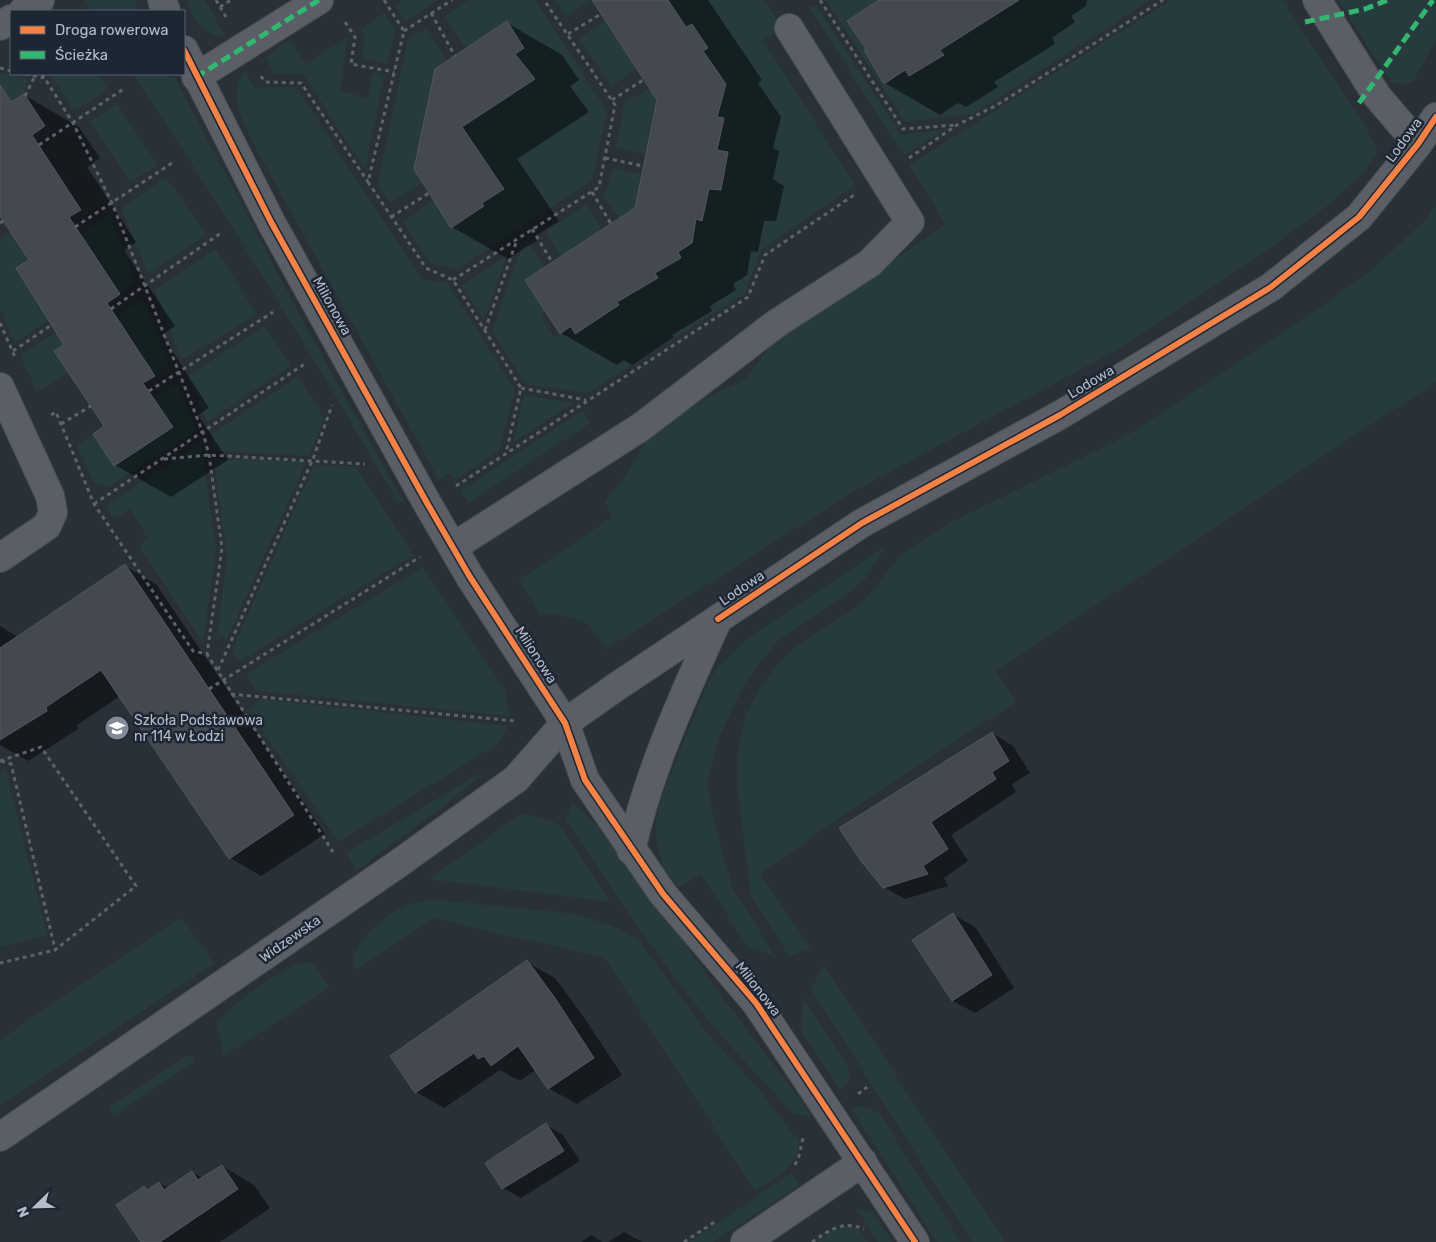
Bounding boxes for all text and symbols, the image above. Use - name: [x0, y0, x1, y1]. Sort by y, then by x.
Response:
- legend: [10, 10, 185, 75]
- text: Droga rowerowa: [55, 21, 169, 39]
- text: Ścieżka: [55, 46, 108, 64]
- street label: Lodowa: [1382, 114, 1426, 166]
- street label: Milionowa: [309, 274, 355, 338]
- street label: Lodowa: [1065, 362, 1117, 402]
- street label: Lodowa: [716, 567, 768, 609]
- street label: Milionowa: [511, 623, 561, 687]
- place label: Szkoła Podstawowa nr 114 w Łodzi: [134, 712, 263, 745]
- school or university icon: Szkoła Podstawowa nr 114 w Łodzi: [104, 715, 130, 741]
- street label: Widzewska: [256, 912, 324, 966]
- street label: Milionowa: [731, 958, 785, 1020]
- north arrow: [10, 1182, 60, 1232]
- text: N: [14, 1204, 33, 1220]

